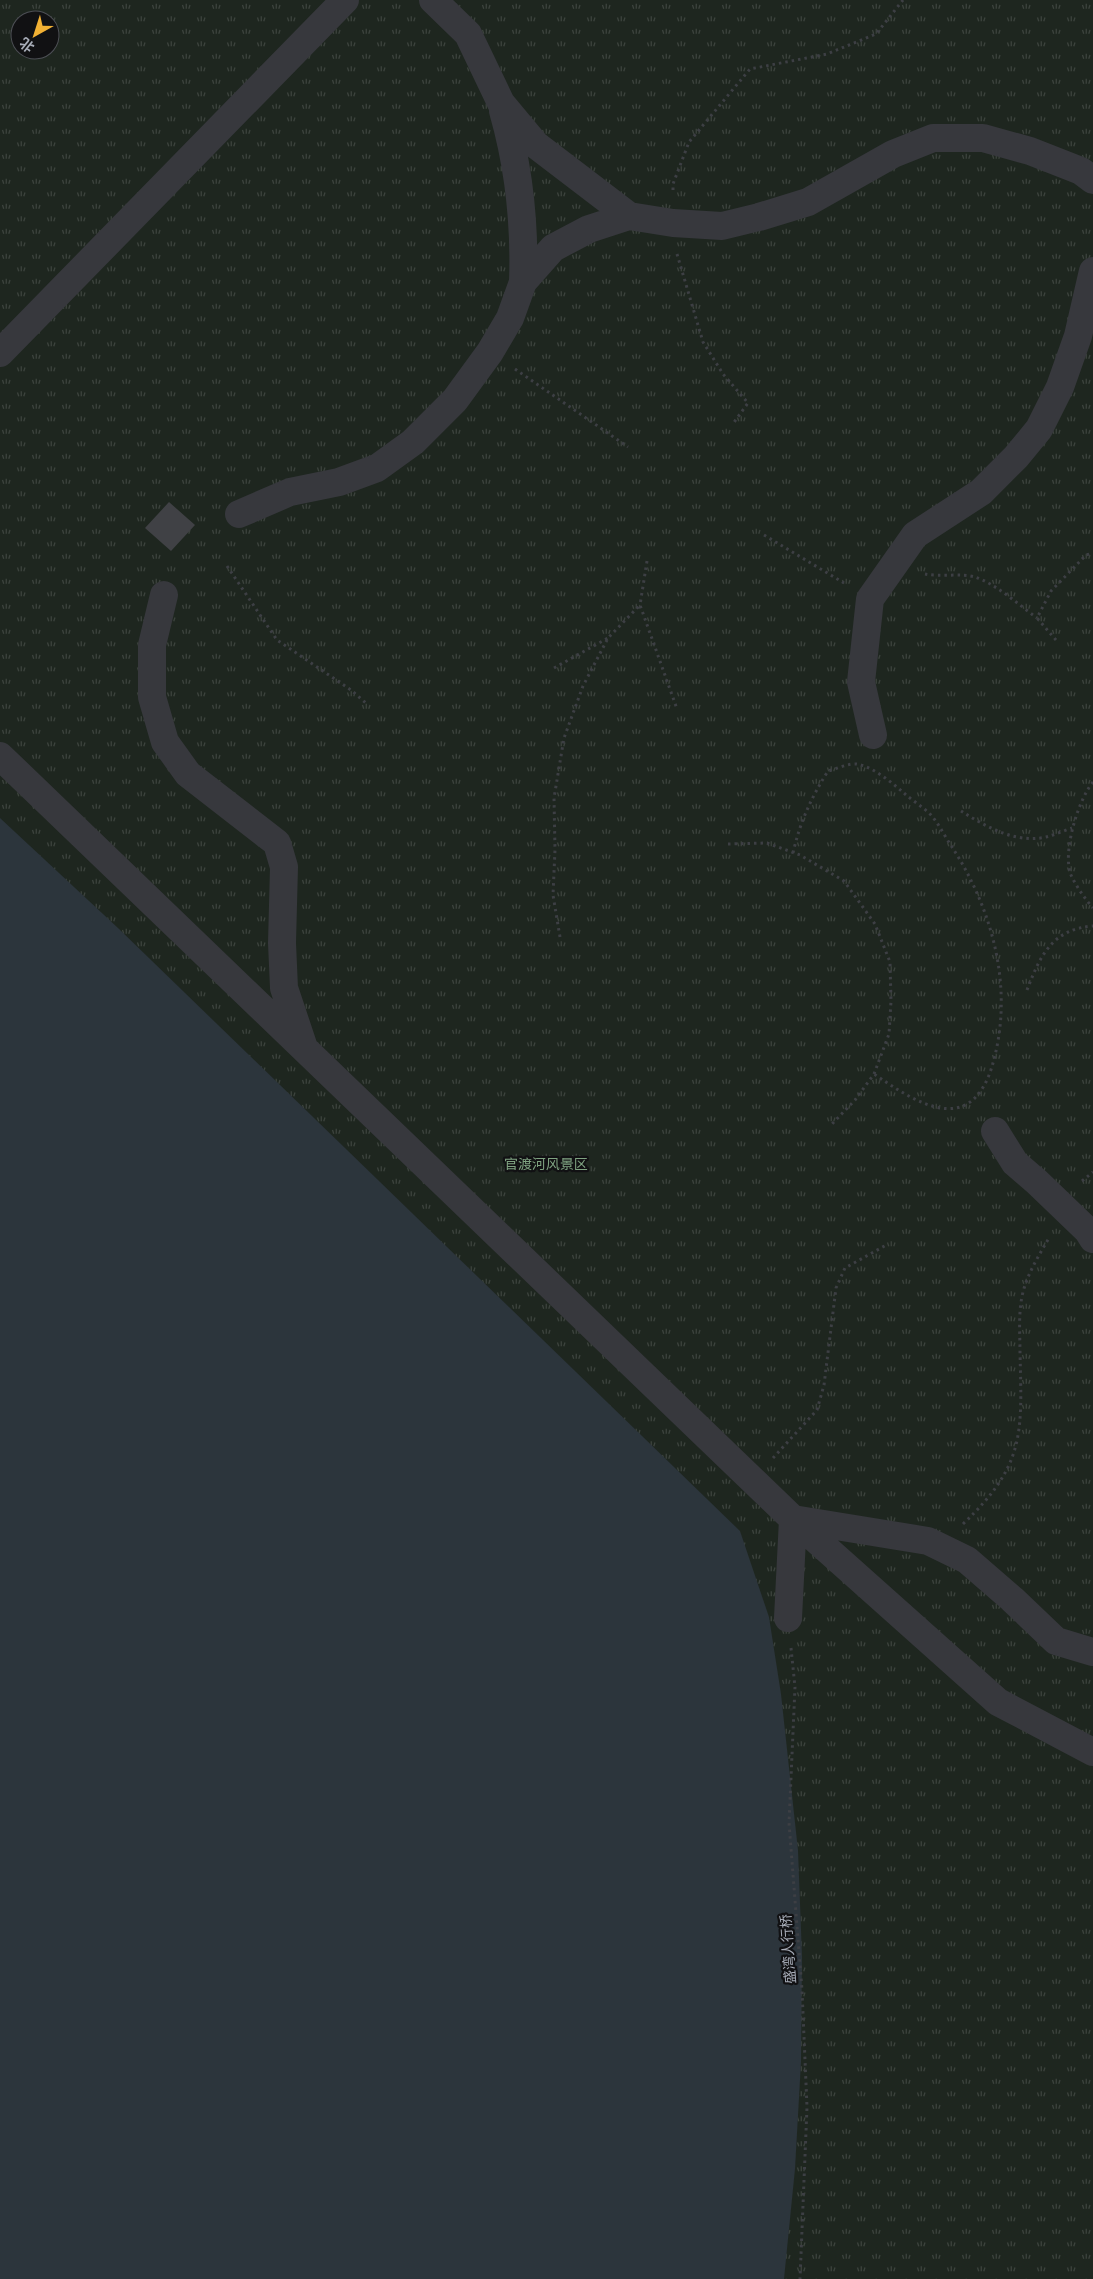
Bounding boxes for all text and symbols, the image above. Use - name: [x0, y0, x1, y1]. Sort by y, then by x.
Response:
- north arrow: [10, 10, 60, 60]
- text: 北: [16, 34, 38, 57]
- park label: 官渡河风景区: [504, 1155, 588, 1173]
- street label: 盛湾人行桥: [777, 1913, 799, 1985]

